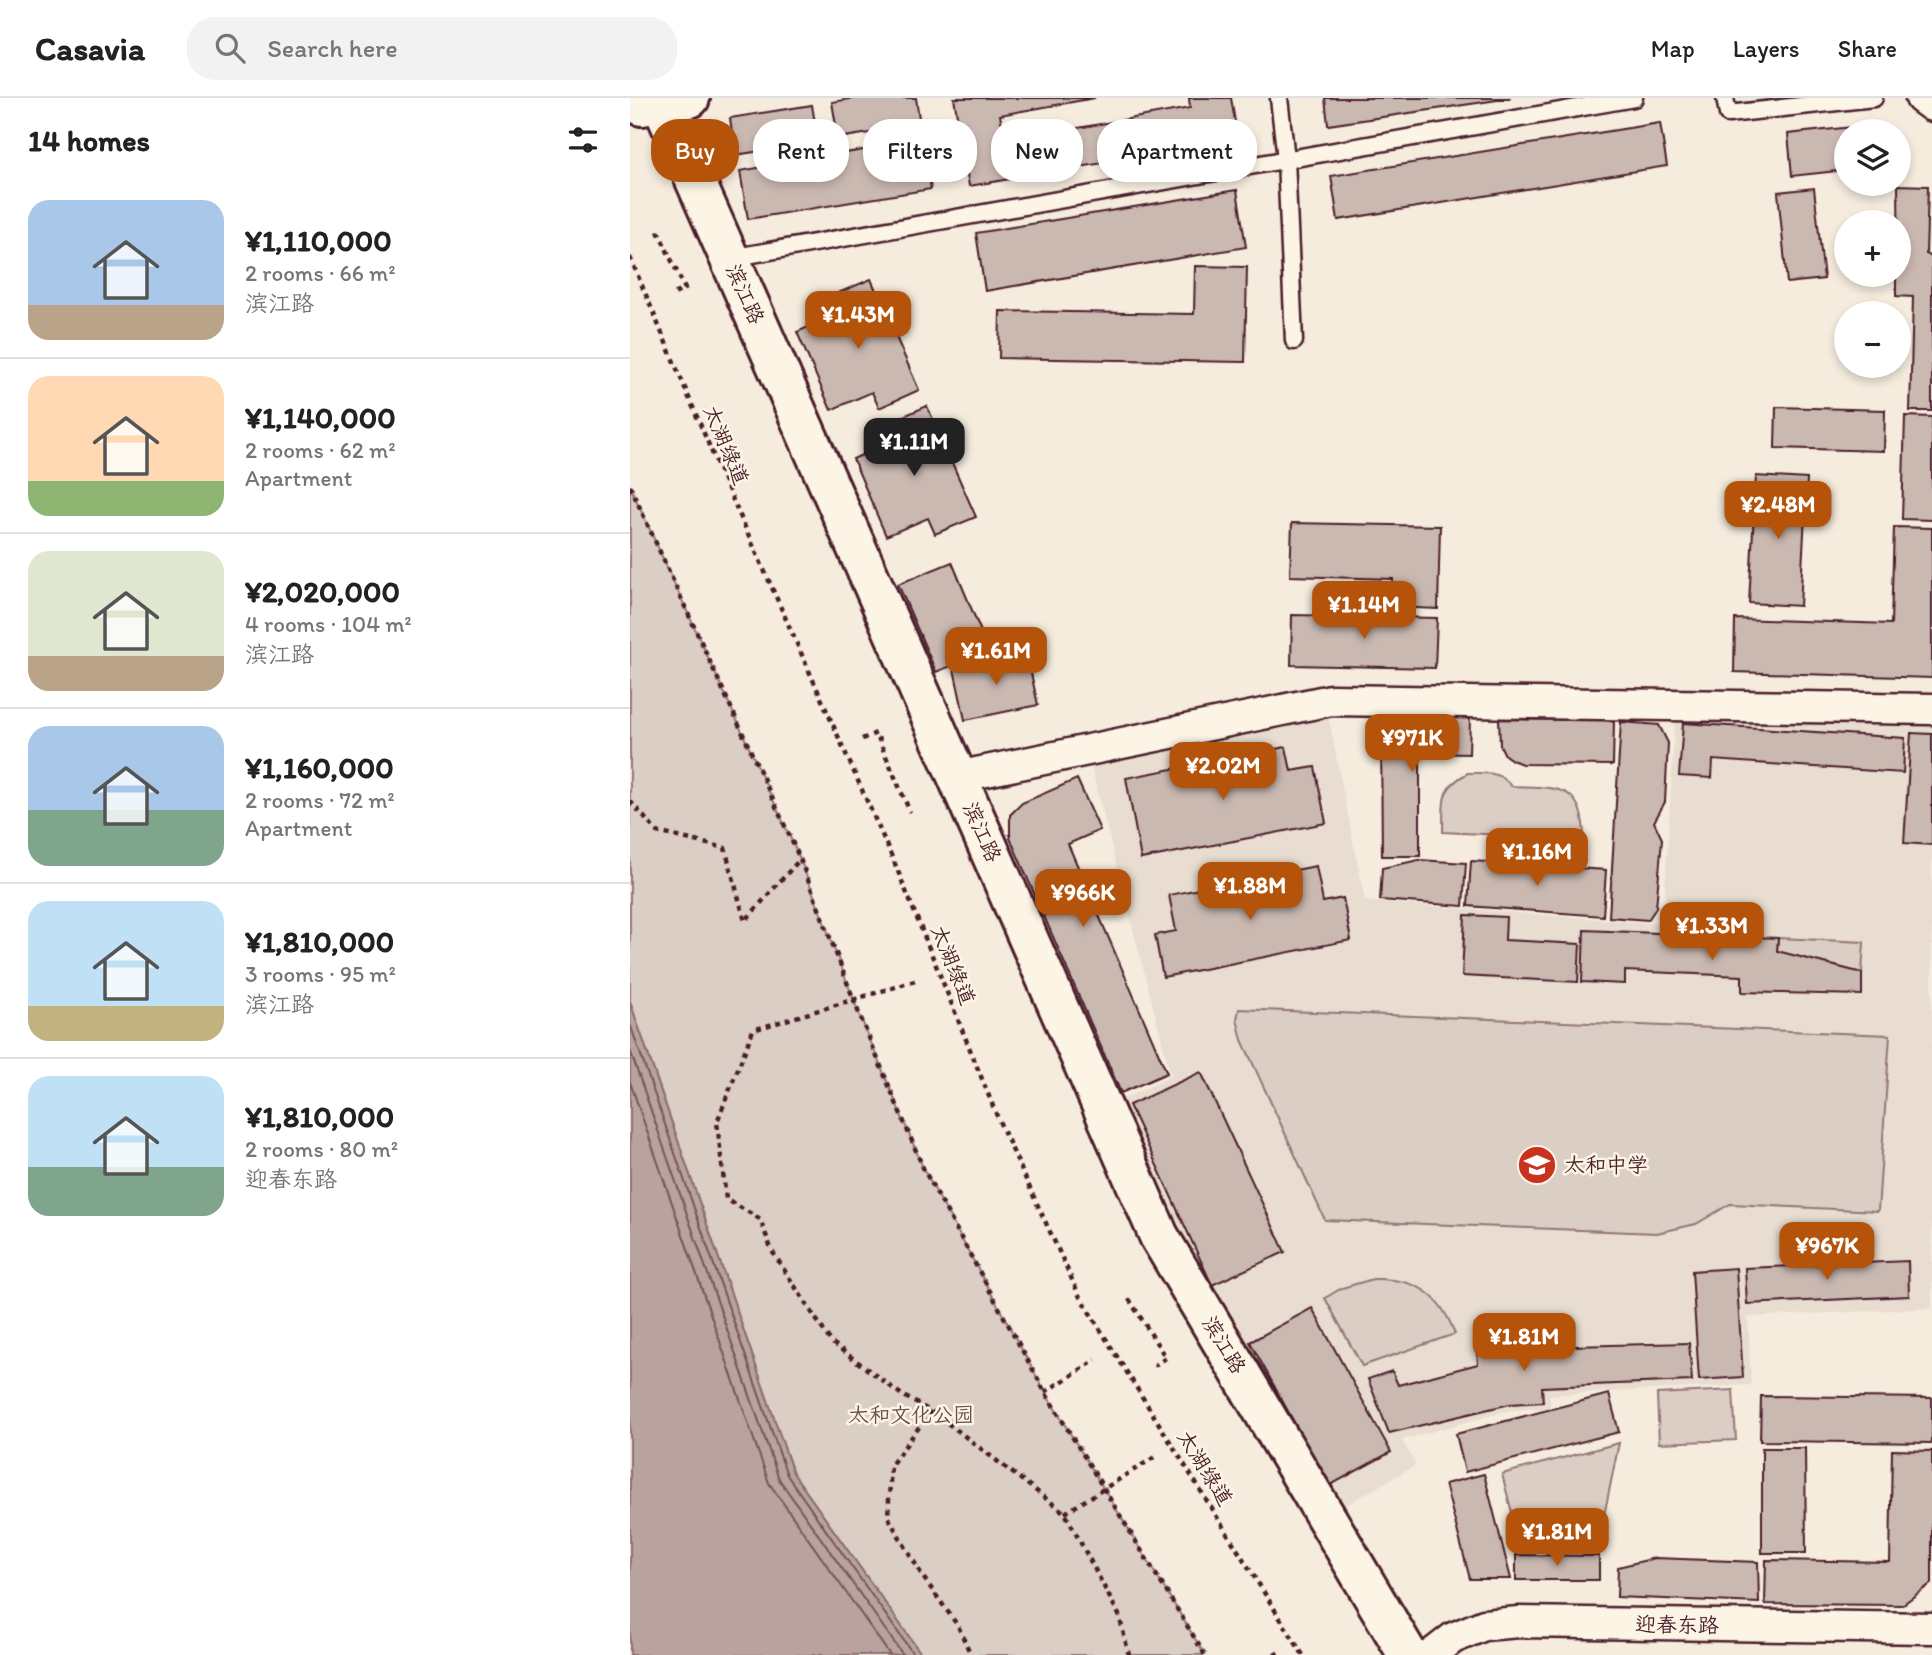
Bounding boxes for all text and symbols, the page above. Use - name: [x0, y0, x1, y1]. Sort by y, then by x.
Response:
- search box: [187, 17, 677, 80]
- text: Casavia: [35, 29, 145, 68]
- icon: search: [211, 29, 249, 67]
- text: Search here: [267, 32, 398, 64]
- text: Map: [1651, 34, 1695, 63]
- text: Layers: [1733, 34, 1800, 63]
- text: Share: [1838, 34, 1897, 63]
- chip: Buy: [651, 119, 739, 182]
- chip: Rent: [753, 119, 849, 182]
- chip: Filters: [863, 119, 977, 182]
- chip: New: [991, 119, 1083, 182]
- chip: Apartment: [1097, 119, 1257, 182]
- map controls: [1834, 119, 1911, 378]
- button: layers: [1834, 119, 1911, 196]
- icon: filters: [564, 121, 602, 159]
- text: 14 homes: [28, 122, 150, 159]
- button: +: [1834, 210, 1911, 287]
- text: ¥1,110,000: [245, 222, 392, 259]
- icon: home: [84, 228, 168, 312]
- text: 2 rooms · 66 m²: [245, 259, 396, 287]
- street label: 滨江路: [721, 260, 770, 328]
- text: 滨江路: [245, 289, 314, 317]
- pin: ¥1.43M: [801, 292, 915, 351]
- text: ¥1.43M: [821, 300, 895, 328]
- button: −: [1834, 301, 1911, 378]
- text: ¥1,140,000: [245, 399, 396, 436]
- street label: 太湖绿道: [699, 401, 754, 488]
- icon: home: [84, 404, 168, 488]
- pin: ¥1.11M: [857, 418, 971, 478]
- text: ¥1.11M: [880, 427, 948, 455]
- text: 2 rooms · 62 m²: [245, 436, 396, 464]
- text: Apartment: [245, 464, 352, 492]
- pin: ¥2.48M: [1721, 482, 1835, 541]
- text: ¥2.48M: [1740, 490, 1816, 518]
- text: ¥2,020,000: [245, 573, 400, 610]
- icon: home: [84, 579, 168, 663]
- pin: ¥1.14M: [1307, 582, 1421, 641]
- text: ¥1.14M: [1328, 590, 1400, 618]
- text: 4 rooms · 104 m²: [245, 610, 412, 638]
- pin: ¥1.61M: [939, 628, 1053, 687]
- text: ¥1.61M: [961, 636, 1031, 664]
- text: 滨江路: [245, 640, 314, 668]
- pin: ¥971K: [1363, 714, 1461, 774]
- text: ¥971K: [1381, 723, 1443, 751]
- pin: ¥2.02M: [1166, 742, 1280, 802]
- text: ¥1,160,000: [245, 749, 394, 786]
- text: ¥2.02M: [1186, 751, 1260, 779]
- icon: home: [84, 754, 168, 838]
- text: 2 rooms · 72 m²: [245, 786, 395, 814]
- street label: 滨江路: [958, 798, 1007, 866]
- text: Apartment: [245, 814, 352, 842]
- pin: ¥1.16M: [1480, 828, 1594, 888]
- text: ¥1.16M: [1502, 837, 1572, 865]
- pin: ¥1.88M: [1193, 862, 1307, 922]
- pin: ¥966K: [1034, 870, 1132, 929]
- text: ¥1.88M: [1214, 871, 1286, 899]
- text: ¥966K: [1051, 878, 1115, 906]
- pin: ¥1.33M: [1655, 902, 1769, 962]
- text: ¥1.33M: [1676, 911, 1748, 939]
- street label: 太湖绿道: [926, 921, 981, 1008]
- text: ¥1,810,000: [245, 923, 394, 960]
- icon: home: [84, 929, 168, 1013]
- text: 3 rooms · 95 m²: [245, 960, 396, 988]
- text: 滨江路: [245, 990, 314, 1018]
- text: ¥1,810,000: [245, 1098, 394, 1135]
- icon: home: [84, 1104, 168, 1188]
- text: 2 rooms · 80 m²: [245, 1135, 398, 1163]
- school or university icon: 太和中学: [1516, 1144, 1558, 1186]
- place label: 太和中学: [1564, 1152, 1648, 1177]
- text: 迎春东路: [245, 1165, 337, 1193]
- pin: ¥967K: [1778, 1222, 1876, 1282]
- text: ¥967K: [1795, 1231, 1859, 1259]
- street label: 滨江路: [1197, 1311, 1251, 1378]
- pin: ¥1.81M: [1467, 1314, 1581, 1373]
- text: ¥1.81M: [1489, 1322, 1559, 1350]
- park label: 太和文化公园: [848, 1402, 974, 1427]
- street label: 太湖绿道: [1173, 1425, 1238, 1510]
- pin: ¥1.81M: [1500, 1508, 1614, 1568]
- text: ¥1.81M: [1522, 1517, 1592, 1545]
- street label: 迎春东路: [1635, 1611, 1719, 1638]

